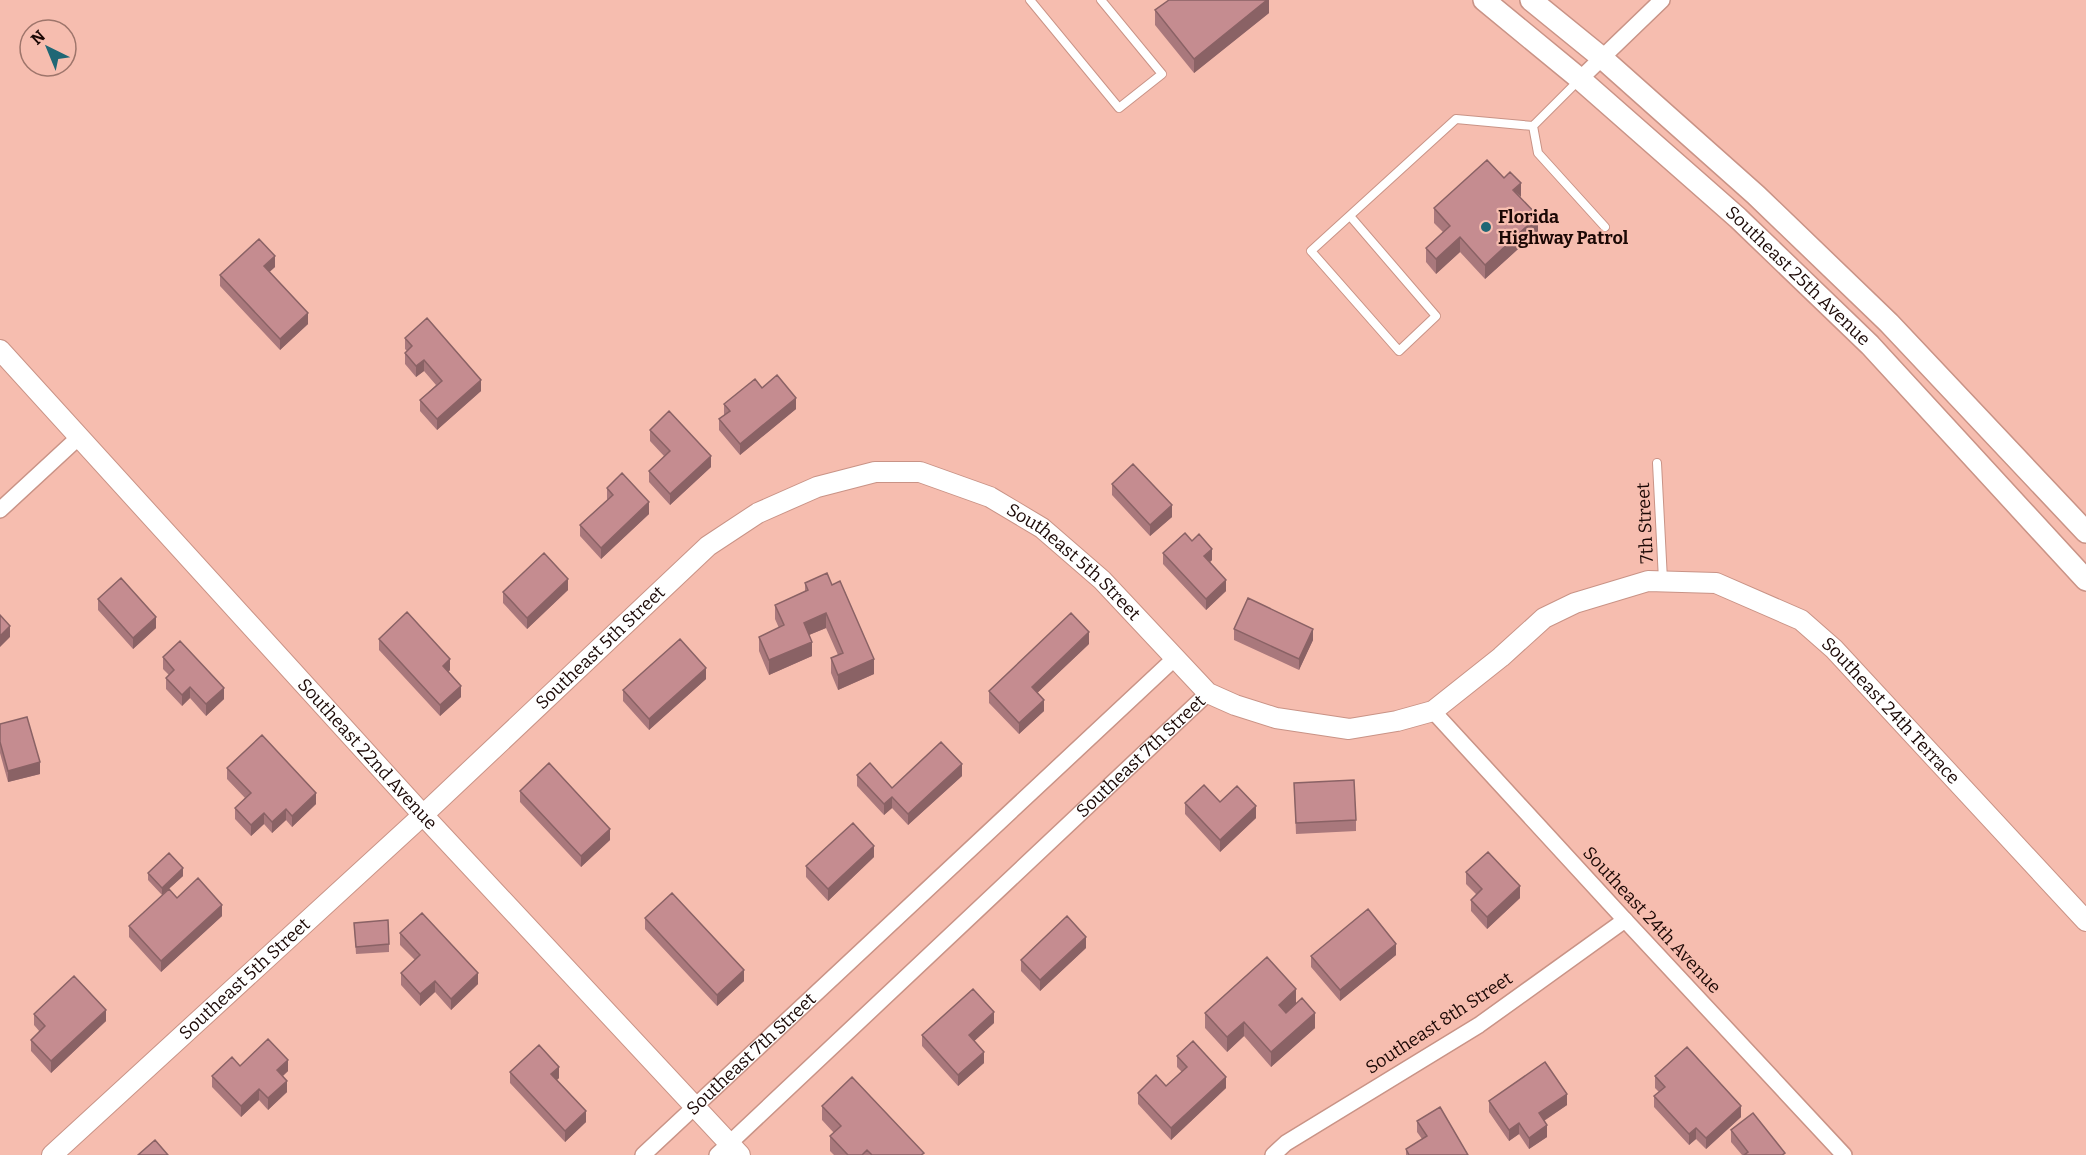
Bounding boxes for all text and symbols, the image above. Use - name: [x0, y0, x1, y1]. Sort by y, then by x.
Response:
- north arrow: [18, 18, 78, 78]
- text: N: [27, 26, 49, 49]
- street label: Southeast 25th Avenue: [1721, 201, 1875, 350]
- place label: Florida Highway Patrol: [1498, 206, 1629, 249]
- marker: Florida Highway Patrol: [1479, 220, 1493, 234]
- street label: 7th Street: [1632, 482, 1658, 564]
- street label: Southeast 5th Street: [1003, 498, 1145, 625]
- street label: Southeast 5th Street: [531, 581, 670, 714]
- street label: Southeast 24th Terrace: [1817, 632, 1964, 789]
- street label: Southeast 22nd Avenue: [293, 674, 442, 834]
- street label: Southeast 7th Street: [1072, 690, 1210, 822]
- street label: Southeast 24th Avenue: [1578, 842, 1726, 998]
- street label: Southeast 5th Street: [174, 913, 315, 1044]
- street label: Southeast 8th Street: [1361, 967, 1517, 1079]
- street label: Southeast 7th Street: [682, 988, 821, 1120]

